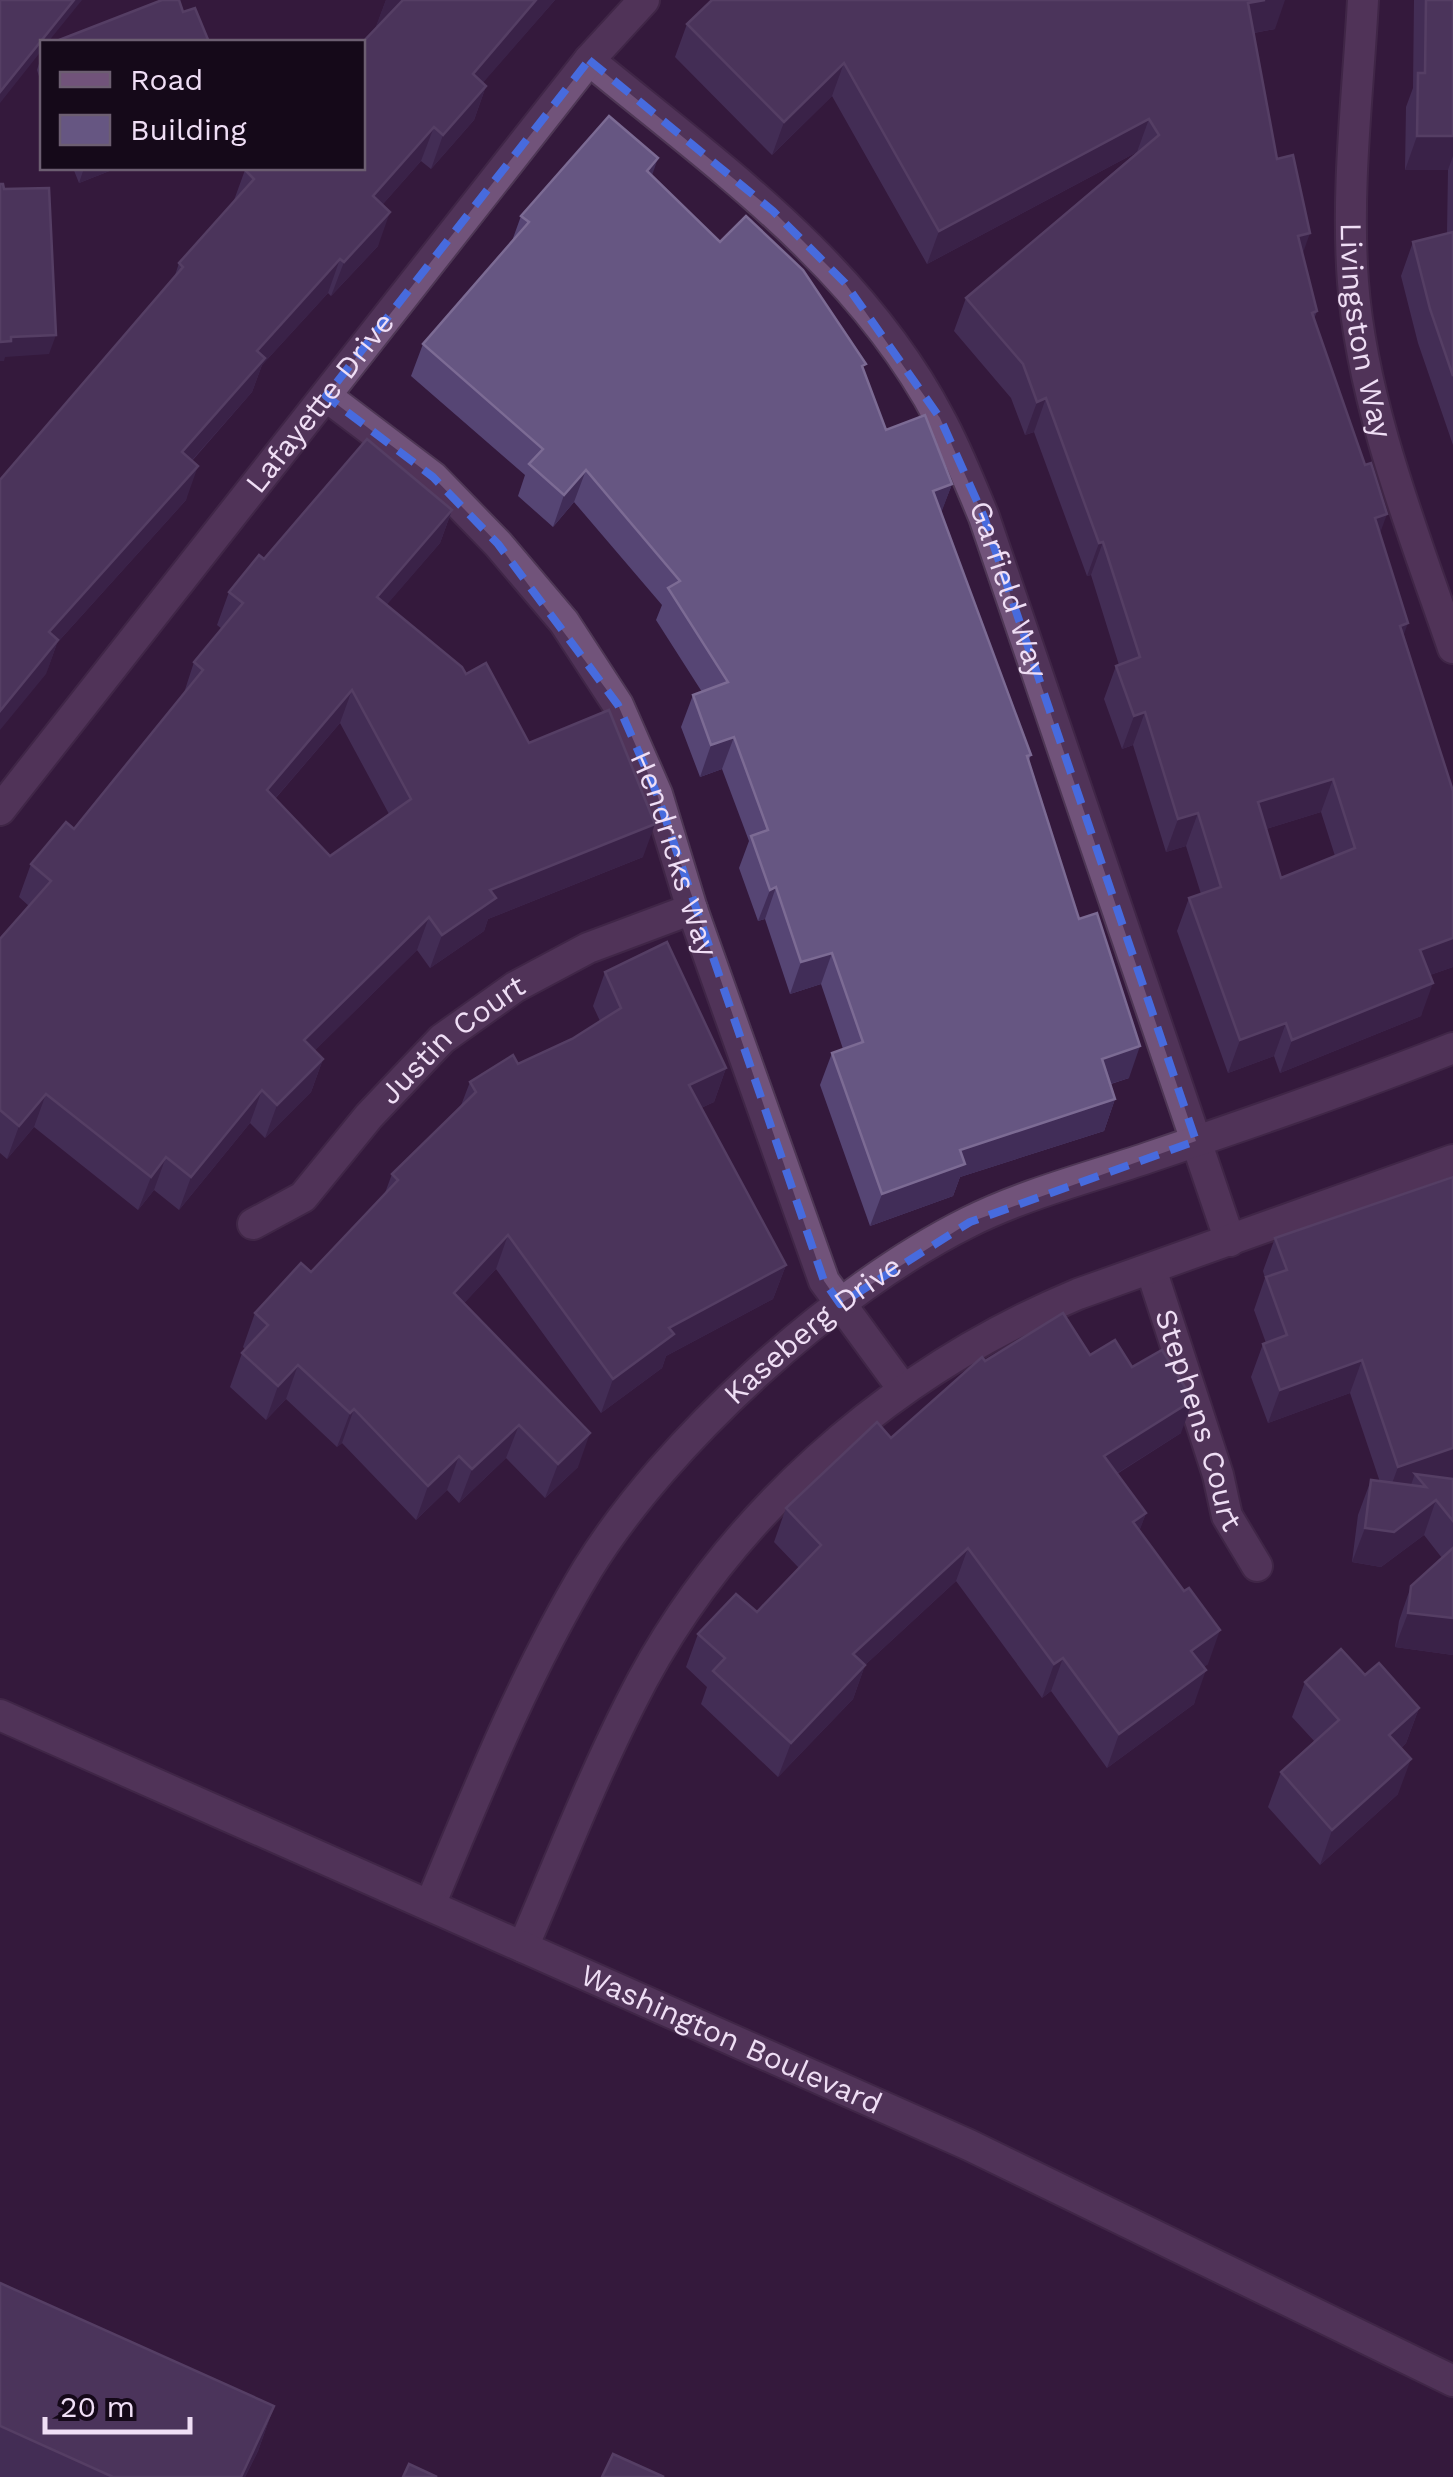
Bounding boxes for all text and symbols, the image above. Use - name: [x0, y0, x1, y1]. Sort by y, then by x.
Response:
- legend: [40, 40, 365, 170]
- text: Road: [130, 62, 203, 97]
- text: Building: [130, 112, 247, 147]
- street label: Livingston Way: [1334, 223, 1400, 442]
- street label: Lafayette Drive: [238, 305, 401, 499]
- street label: Garfield Way: [962, 495, 1056, 683]
- street label: Hendricks Way: [623, 745, 726, 962]
- street label: Justin Court: [372, 967, 531, 1111]
- street label: Kaseberg Drive: [717, 1248, 908, 1411]
- street label: Stephens Court: [1148, 1305, 1250, 1537]
- street label: Washington Boulevard: [575, 1957, 887, 2121]
- scale bar: [45, 2372, 190, 2434]
- text: 20 m: [60, 2389, 135, 2424]

